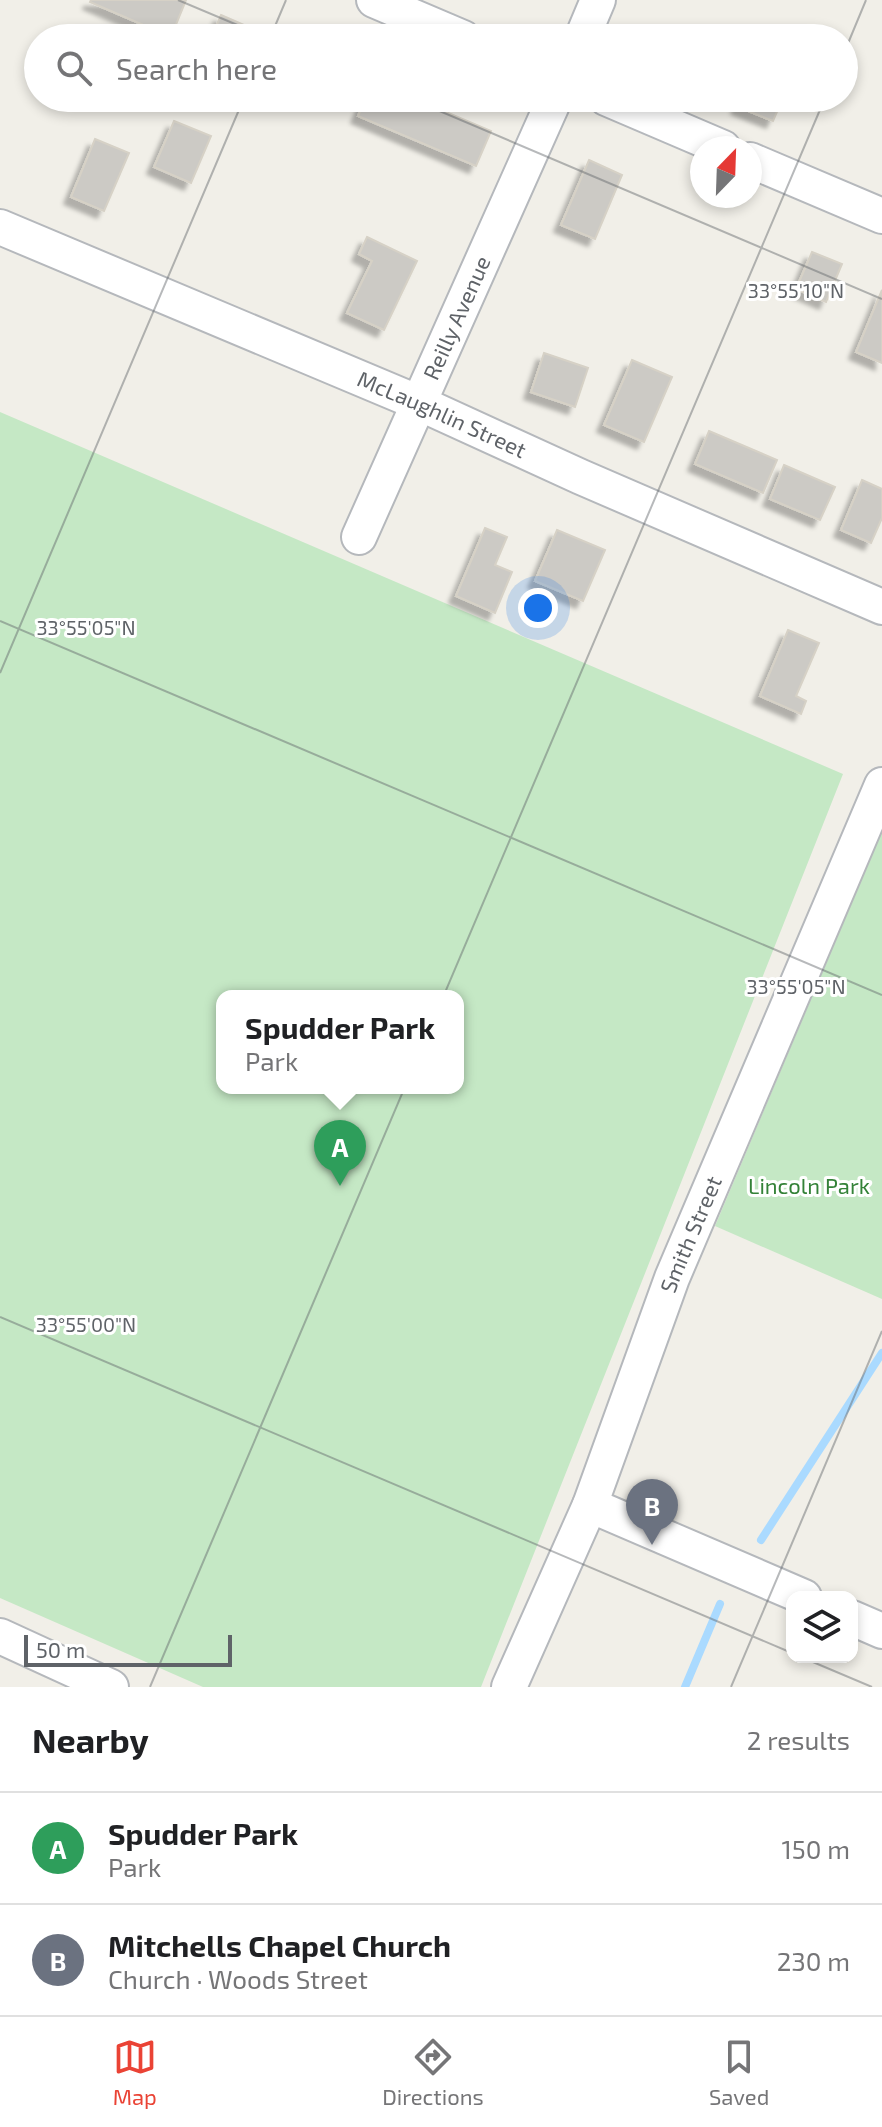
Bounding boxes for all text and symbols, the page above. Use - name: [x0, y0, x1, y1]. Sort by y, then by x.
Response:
- search box: [24, 24, 858, 112]
- icon: search: [52, 46, 96, 90]
- text: Search here: [116, 50, 277, 86]
- north arrow: [690, 136, 762, 208]
- street label: Reilly Avenue: [417, 252, 495, 383]
- text: 33°55'10"N: [748, 278, 844, 302]
- street label: McLaughlin Street: [354, 365, 531, 462]
- your location: [518, 588, 558, 628]
- text: 33°55'05"N: [36, 615, 136, 639]
- text: 33°55'05"N: [746, 974, 846, 998]
- popup: [216, 990, 464, 1094]
- text: Spudder Park: [245, 1009, 435, 1045]
- text: Park: [245, 1045, 298, 1076]
- pin: A: [314, 1120, 366, 1186]
- street label: Smith Street: [654, 1172, 726, 1296]
- park label: Lincoln Park: [748, 1172, 870, 1198]
- text: 33°55'00"N: [36, 1312, 136, 1336]
- pin: B: [626, 1479, 678, 1545]
- map controls: [786, 1591, 858, 1663]
- button: layers: [786, 1591, 858, 1663]
- scale bar: [24, 1631, 232, 1667]
- text: 50 m: [36, 1636, 85, 1662]
- text: Nearby: [32, 1719, 149, 1760]
- text: 2 results: [747, 1724, 850, 1755]
- text: Spudder Park: [108, 1815, 298, 1851]
- text: A: [50, 1833, 66, 1864]
- text: 150 m: [781, 1833, 850, 1864]
- text: Park: [108, 1851, 161, 1882]
- text: Mitchells Chapel Church: [108, 1927, 451, 1963]
- text: B: [50, 1945, 66, 1976]
- text: 230 m: [777, 1945, 850, 1976]
- text: Church · Woods Street: [108, 1963, 368, 1994]
- tab: Map: [113, 2035, 157, 2109]
- tab: Directions: [382, 2035, 484, 2109]
- tab: Saved: [709, 2035, 769, 2109]

